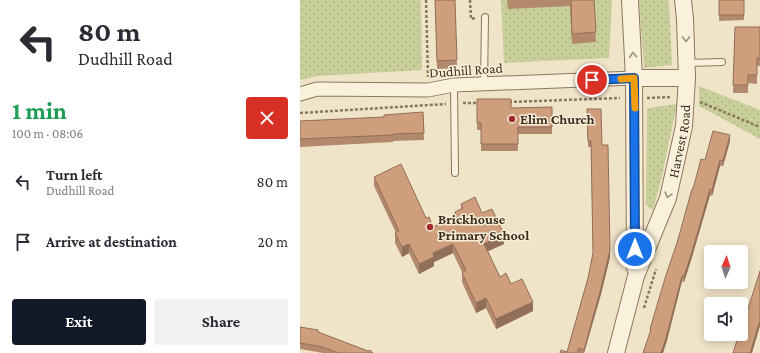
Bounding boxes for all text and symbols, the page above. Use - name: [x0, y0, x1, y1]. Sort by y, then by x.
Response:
- icon: left: [12, 16, 64, 68]
- text: 80 m: [78, 16, 140, 47]
- one-way arrow: [682, 36, 690, 42]
- text: Dudhill Road: [78, 49, 173, 69]
- one-way arrow: [629, 52, 638, 58]
- street label: Dudhill Road: [429, 59, 504, 81]
- pin: [575, 63, 609, 97]
- icon: arrive: [581, 69, 603, 91]
- text: 1 min: [12, 97, 67, 124]
- button: close: [246, 97, 288, 139]
- street label: Harvest Road: [665, 103, 693, 179]
- place label: Elim Church: [520, 111, 595, 127]
- marker: Elim Church: [507, 114, 517, 124]
- text: 100 m · 08:06: [12, 126, 83, 141]
- text: Turn left: [46, 167, 102, 183]
- icon: left: [12, 171, 34, 193]
- text: 80 m: [257, 174, 288, 190]
- text: Dudhill Road: [46, 183, 114, 198]
- one-way arrow: [664, 191, 673, 198]
- place label: Brickhouse Primary School: [438, 211, 529, 243]
- marker: Brickhouse Primary School: [425, 222, 435, 232]
- position arrow: [614, 228, 656, 270]
- icon: arrive: [12, 231, 34, 253]
- text: Arrive at destination: [46, 234, 177, 250]
- text: 20 m: [258, 234, 288, 250]
- north arrow: [704, 245, 748, 289]
- map controls: [704, 245, 748, 341]
- button: sound: [704, 297, 748, 341]
- button: Exit: [12, 299, 146, 345]
- button: Share: [154, 299, 288, 345]

